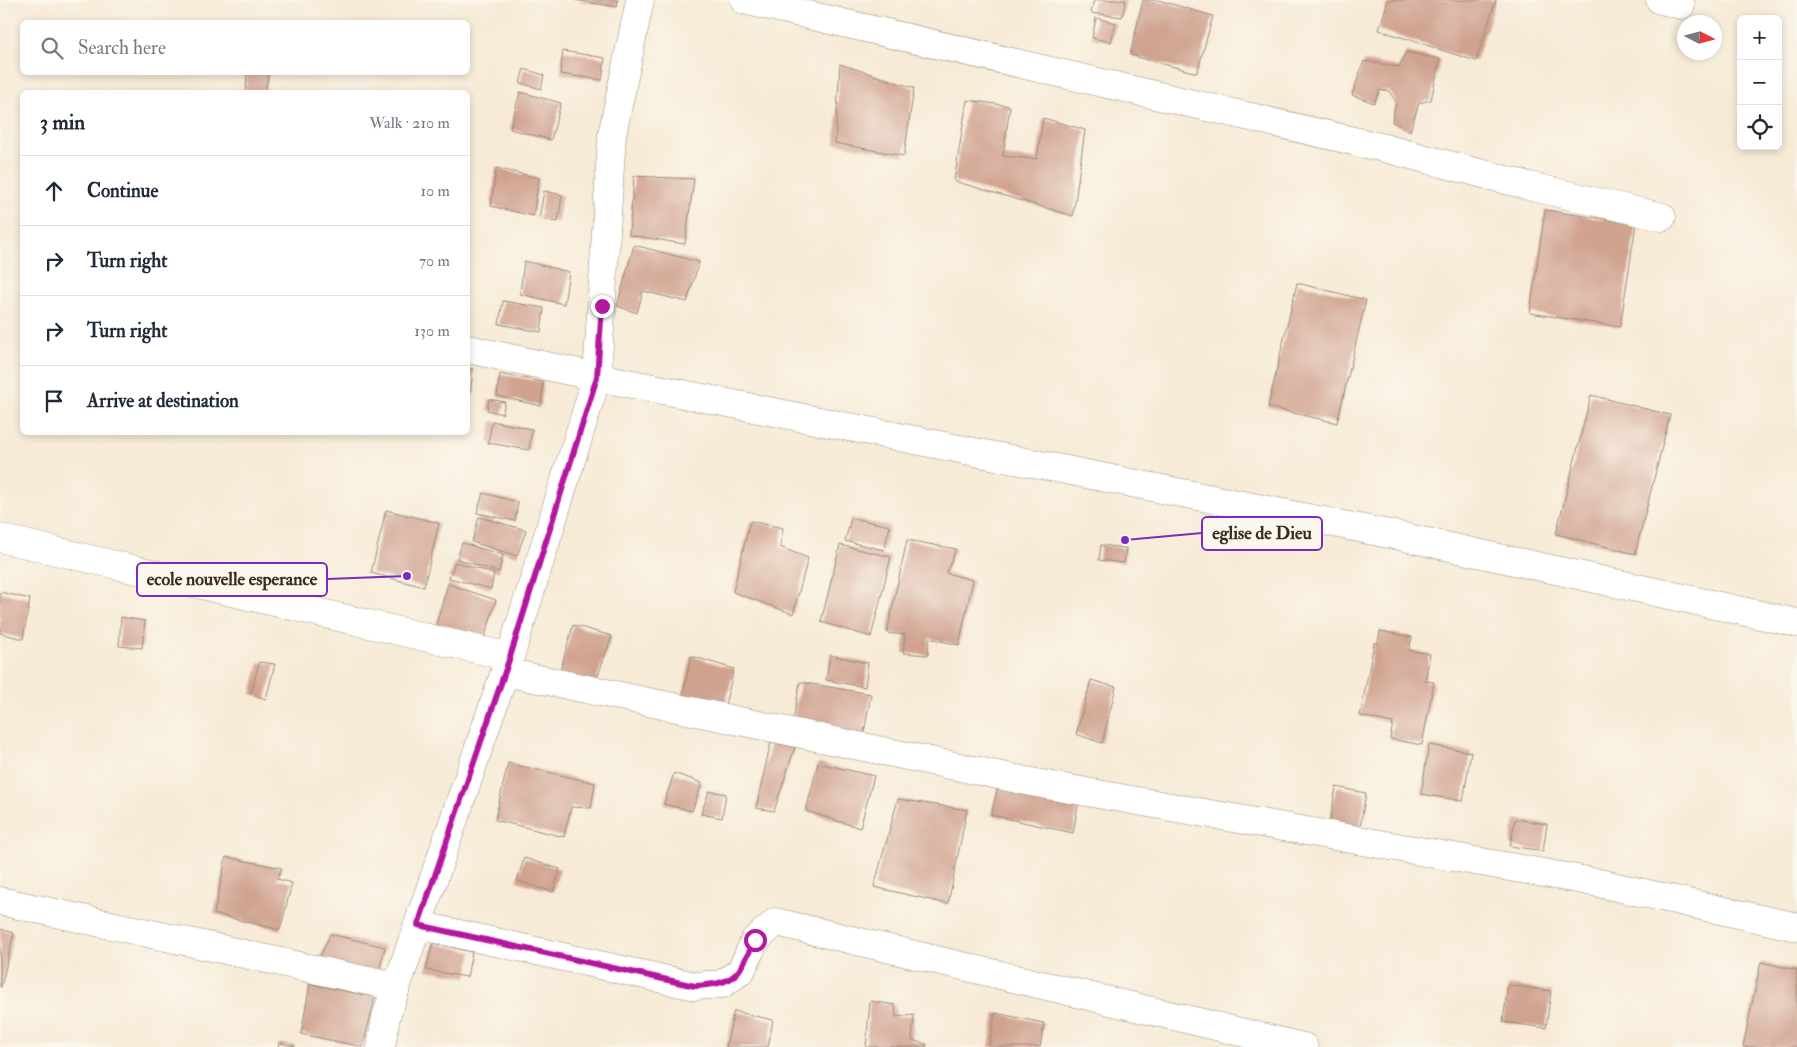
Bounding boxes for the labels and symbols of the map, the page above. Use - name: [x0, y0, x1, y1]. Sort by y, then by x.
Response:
- north arrow: [1677, 15, 1722, 60]
- route end: [591, 295, 614, 318]
- callout: eglise de Dieu: [1202, 517, 1322, 550]
- text: eglise de Dieu: [1212, 522, 1313, 545]
- callout: ecole nouvelle esperance: [137, 563, 327, 596]
- text: ecole nouvelle esperance: [147, 568, 318, 591]
- route start: [744, 929, 767, 952]

